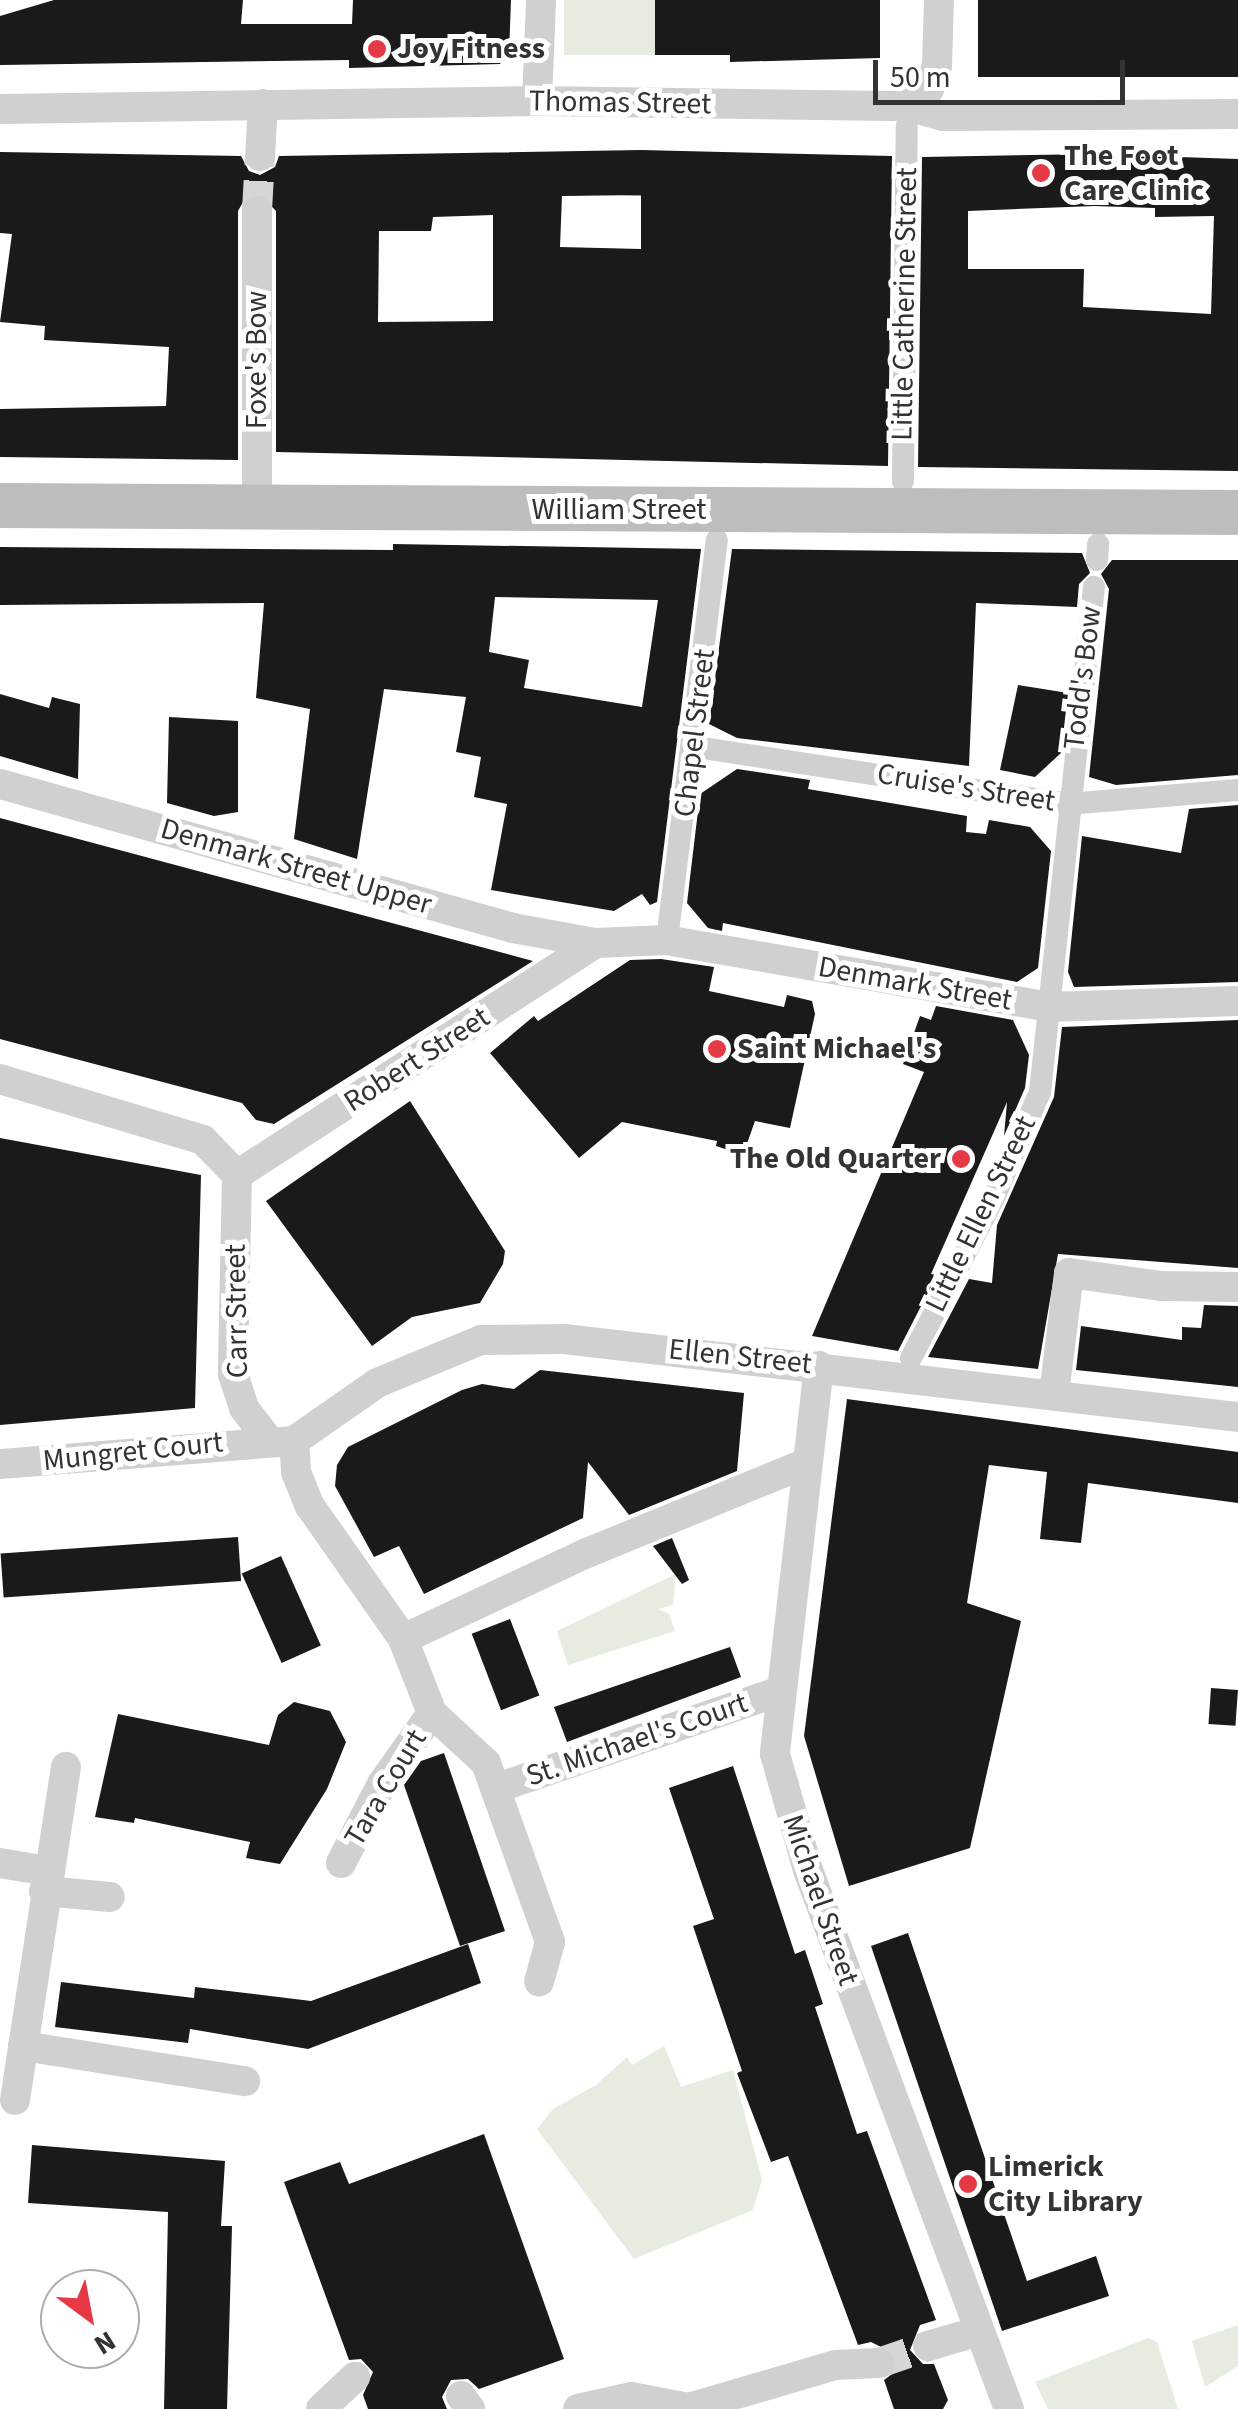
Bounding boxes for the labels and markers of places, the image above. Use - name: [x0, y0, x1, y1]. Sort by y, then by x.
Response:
- place label: Joy Fitness: [397, 31, 545, 67]
- marker: Joy Fitness: [366, 38, 388, 60]
- place label: The Foot Care Clinic: [1064, 138, 1204, 208]
- marker: The Foot Care Clinic: [1028, 160, 1054, 186]
- place label: Saint Michael's: [737, 1031, 936, 1067]
- marker: Saint Michael's: [706, 1038, 728, 1060]
- place label: The Old Quarter: [730, 1141, 941, 1177]
- marker: The Old Quarter: [950, 1148, 972, 1170]
- place label: Limerick City Library: [988, 2149, 1143, 2220]
- marker: Limerick City Library: [957, 2173, 979, 2195]

